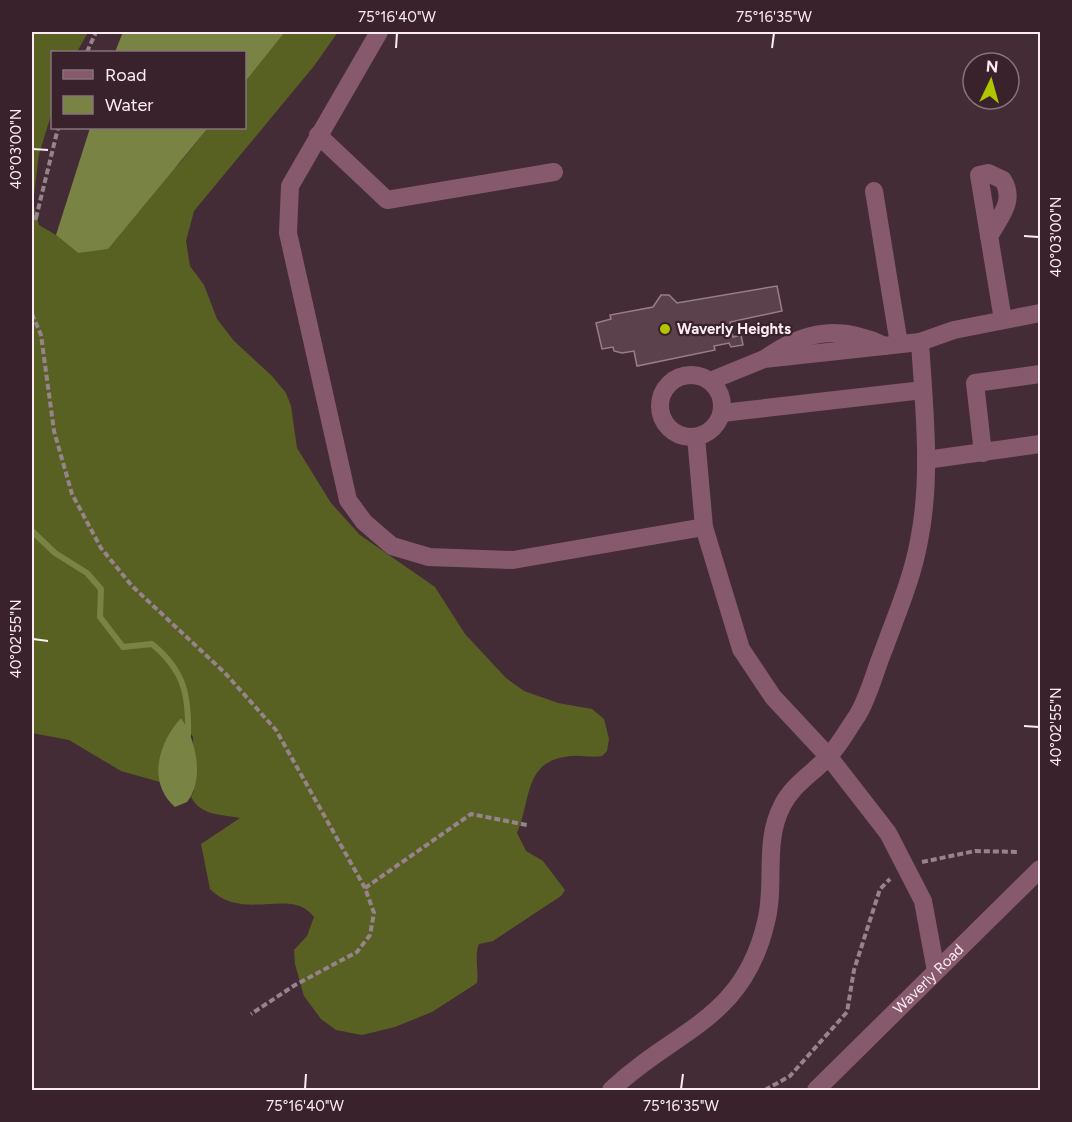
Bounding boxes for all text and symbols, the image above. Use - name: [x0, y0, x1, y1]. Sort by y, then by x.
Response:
- text: 75°16'40"W: [358, 8, 437, 26]
- text: 75°16'35"W: [736, 8, 813, 26]
- legend: [51, 51, 246, 129]
- north arrow: [961, 51, 1021, 111]
- text: N: [985, 57, 999, 77]
- text: Road: [105, 64, 146, 86]
- text: Water: [105, 94, 153, 116]
- text: 40°03'00"N: [7, 109, 25, 189]
- text: 40°03'00"N: [1047, 197, 1065, 277]
- place label: Waverly Heights: [677, 320, 791, 338]
- marker: Waverly Heights: [658, 322, 672, 336]
- text: 40°02'55"N: [7, 599, 25, 679]
- text: 40°02'55"N: [1047, 687, 1065, 767]
- street label: Waverly Road: [890, 940, 967, 1018]
- text: 75°16'40"W: [266, 1097, 345, 1115]
- text: 75°16'35"W: [643, 1097, 720, 1115]

